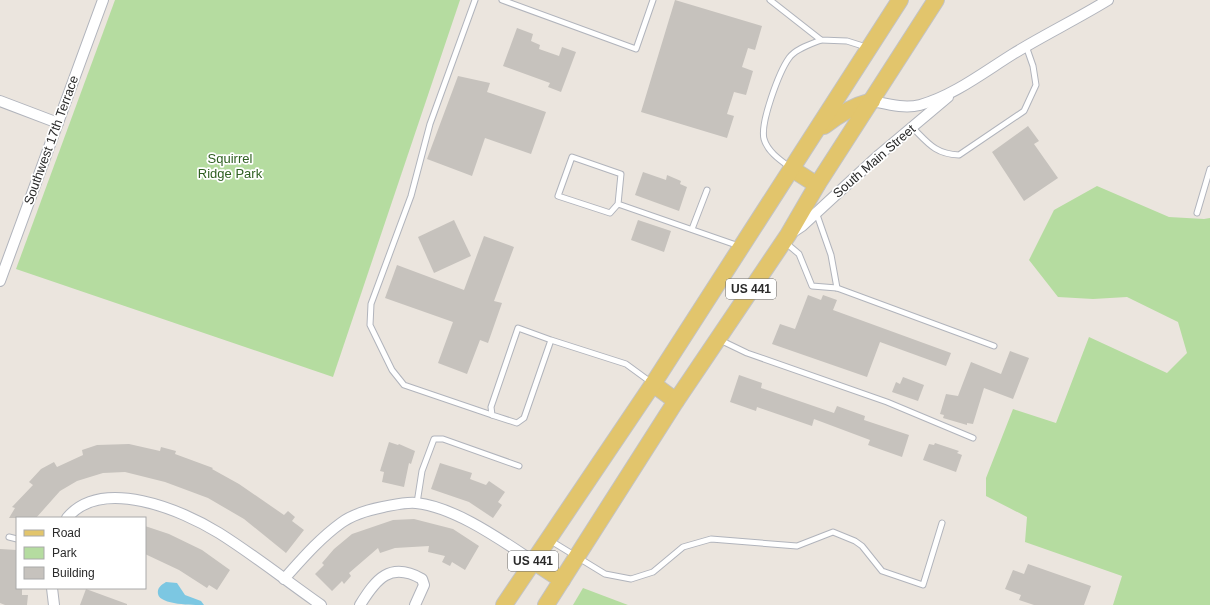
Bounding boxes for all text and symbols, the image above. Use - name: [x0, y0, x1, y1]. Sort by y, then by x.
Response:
- street label: Southwest 17th Terrace: [21, 73, 81, 207]
- street label: South Main Street: [830, 121, 918, 201]
- park label: Squirrel Ridge Park: [198, 151, 263, 181]
- road number: US 441: [726, 279, 776, 299]
- legend: [16, 517, 146, 589]
- text: Road: [52, 526, 81, 540]
- text: Park: [52, 546, 78, 560]
- road number: US 441: [508, 551, 558, 571]
- text: Building: [52, 566, 95, 580]

